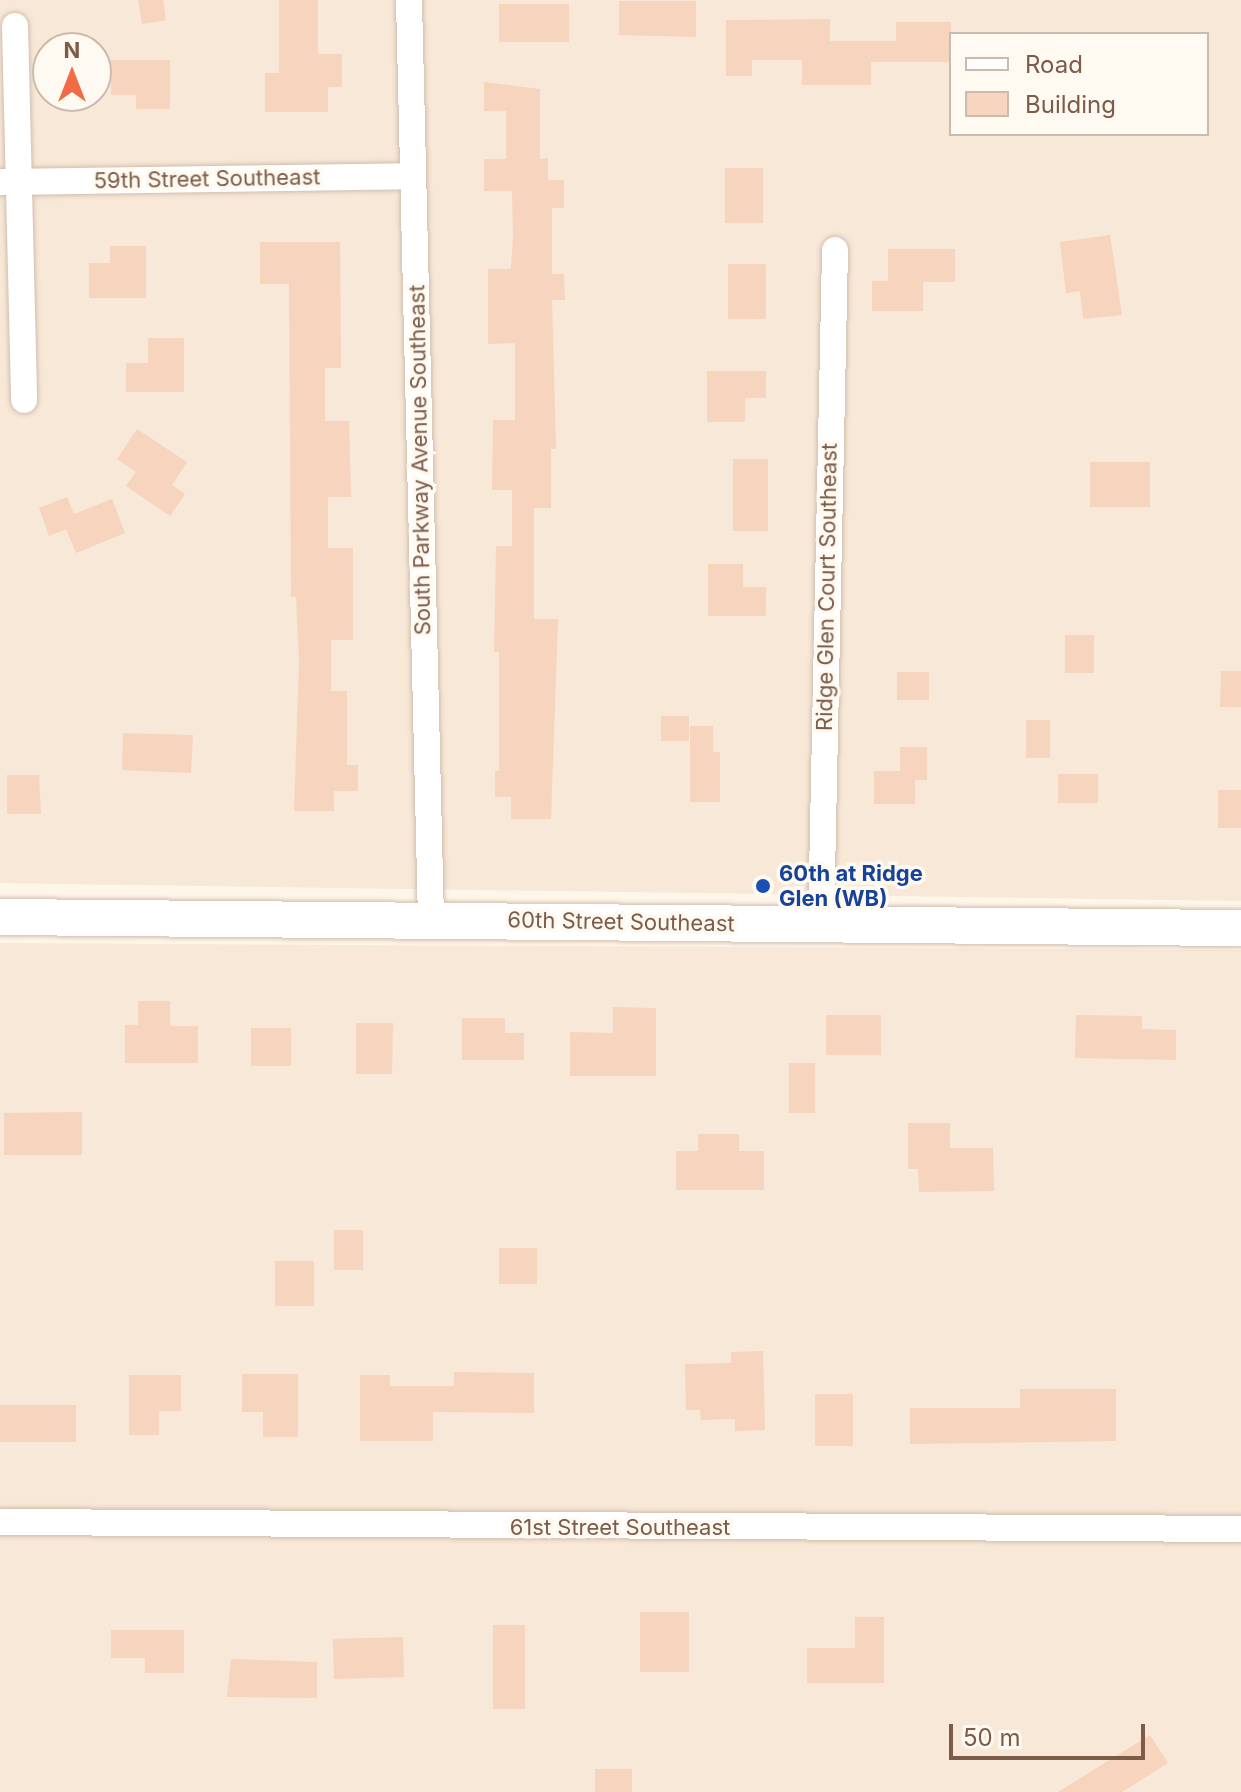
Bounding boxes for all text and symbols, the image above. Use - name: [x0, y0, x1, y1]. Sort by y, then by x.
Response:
- north arrow: [32, 32, 112, 112]
- legend: [949, 32, 1209, 136]
- text: N: [64, 37, 80, 63]
- text: Road: [1025, 50, 1083, 79]
- text: Building: [1025, 90, 1116, 119]
- street label: 59th Street Southeast: [93, 164, 321, 194]
- street label: South Parkway Avenue Southeast: [404, 284, 436, 636]
- street label: Ridge Glen Court Southeast: [811, 443, 843, 731]
- place label: 60th at Ridge Glen (WB): [779, 860, 923, 912]
- marker: 60th at Ridge Glen (WB): [754, 877, 772, 895]
- street label: 60th Street Southeast: [507, 907, 735, 937]
- street label: 61st Street Southeast: [510, 1515, 730, 1541]
- scale bar: [953, 1708, 1149, 1758]
- text: 50 m: [963, 1723, 1021, 1752]

